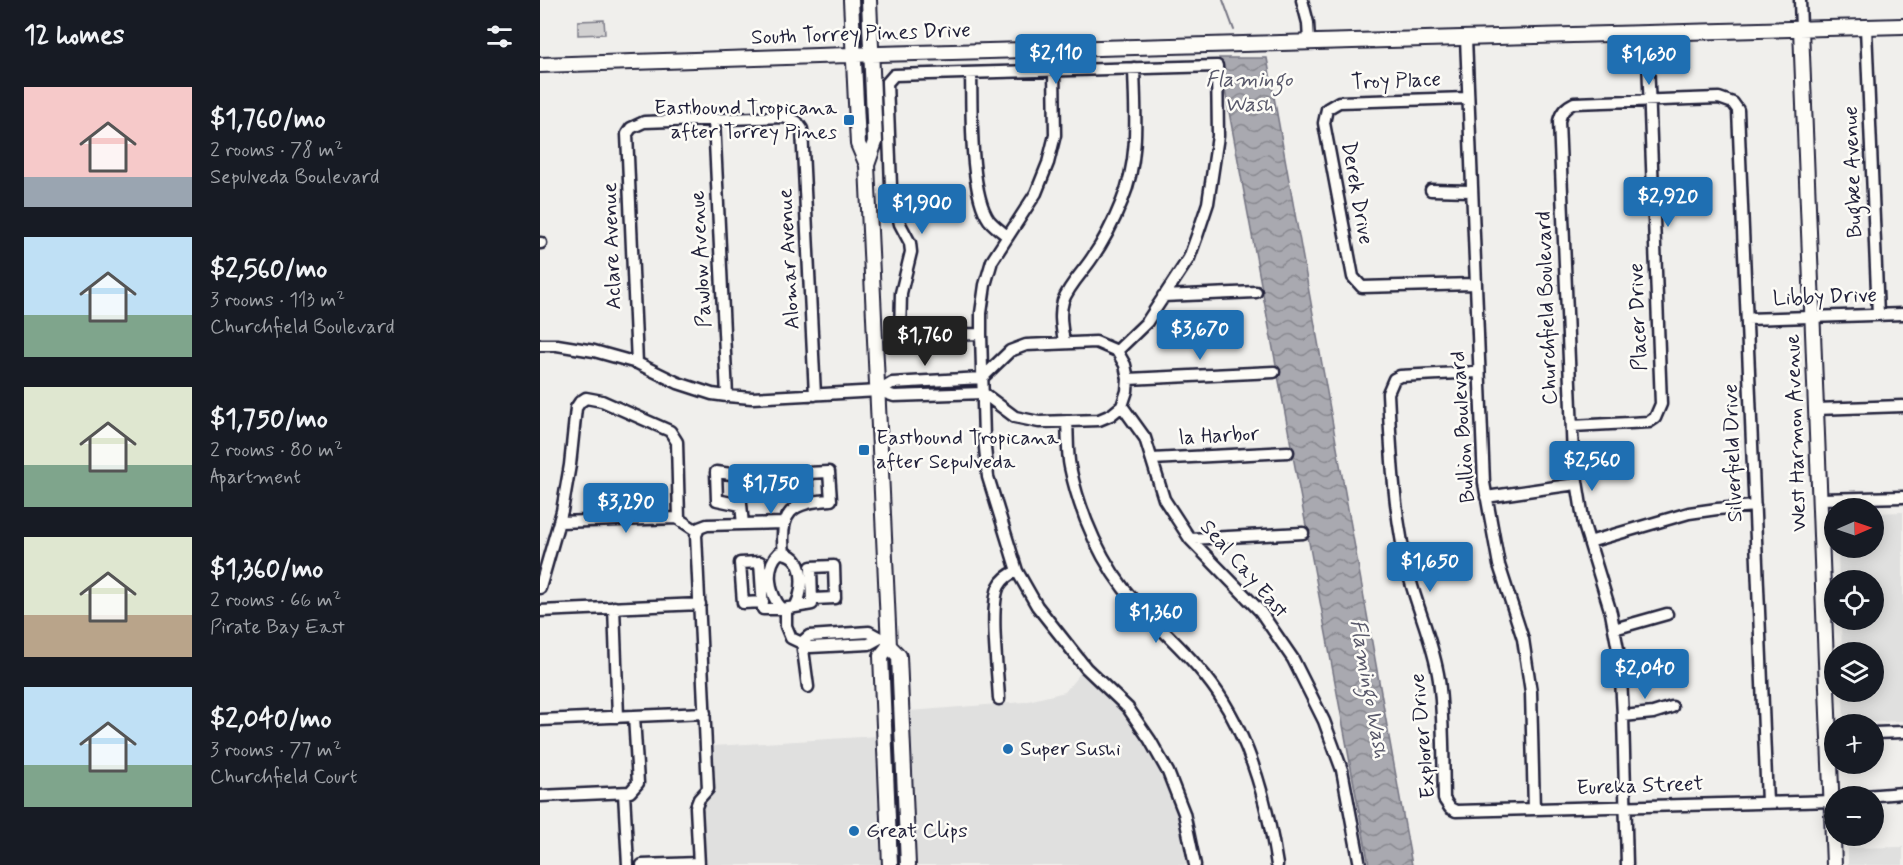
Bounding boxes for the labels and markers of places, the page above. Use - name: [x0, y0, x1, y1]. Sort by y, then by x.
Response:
- pin: $2,110: [1007, 34, 1105, 85]
- pin: $1,630: [1600, 35, 1698, 86]
- place label: Eastbound Tropicana after Torrey Pines: [654, 94, 837, 146]
- marker: Eastbound Tropicana after Torrey Pines: [842, 113, 856, 127]
- pin: $2,920: [1619, 177, 1717, 228]
- pin: $1,900: [873, 184, 971, 235]
- pin: $3,670: [1151, 310, 1249, 361]
- pin: $1,760: [876, 316, 974, 367]
- place label: Eastbound Tropicana after Sepulveda: [876, 424, 1059, 476]
- pin: $2,560: [1543, 441, 1641, 492]
- marker: Eastbound Tropicana after Sepulveda: [857, 443, 871, 457]
- pin: $1,750: [722, 464, 820, 515]
- pin: $3,290: [577, 483, 675, 534]
- pin: $1,650: [1381, 542, 1479, 593]
- pin: $1,360: [1107, 593, 1205, 644]
- pin: $2,040: [1596, 649, 1694, 700]
- place label: Super Sushi: [1020, 735, 1121, 763]
- marker: Super Sushi: [1001, 742, 1015, 756]
- place label: Great Clips: [866, 817, 968, 845]
- marker: Great Clips: [847, 824, 861, 838]

